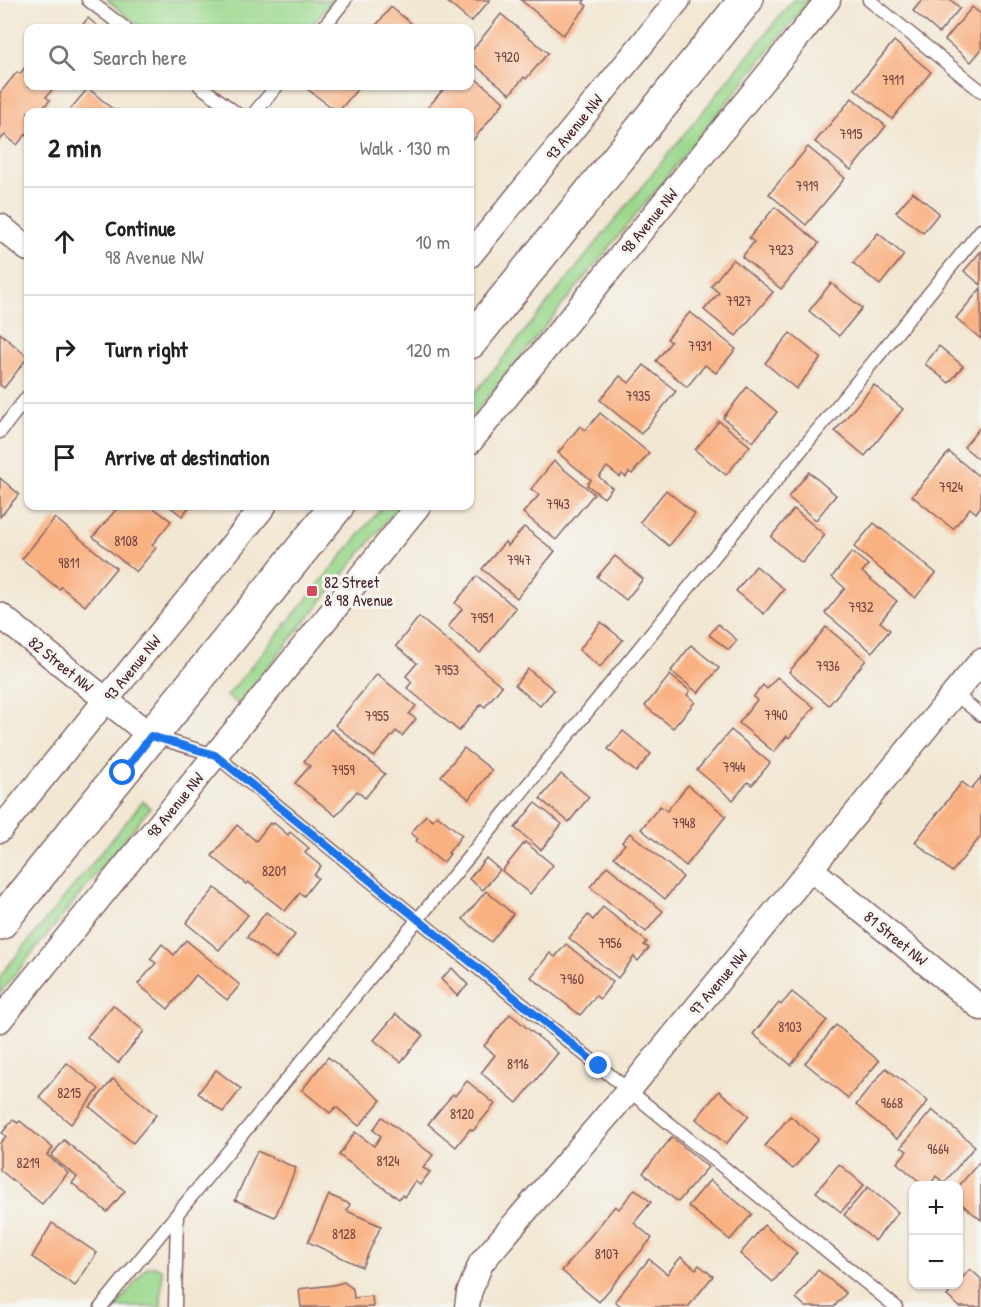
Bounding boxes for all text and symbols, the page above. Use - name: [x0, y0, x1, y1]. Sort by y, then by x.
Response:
- search box: [24, 24, 474, 90]
- icon: search: [45, 41, 78, 74]
- text: Search here: [93, 42, 187, 72]
- house number: 7920: [495, 47, 519, 66]
- house number: 7911: [882, 70, 904, 89]
- street label: 93 Avenue NW: [540, 89, 608, 165]
- house number: 7915: [839, 124, 863, 143]
- text: 2 min: [48, 130, 101, 165]
- text: Walk · 130 m: [360, 134, 450, 161]
- house number: 7919: [796, 176, 818, 195]
- street label: 98 Avenue NW: [616, 183, 683, 259]
- text: Continue: [105, 213, 176, 243]
- icon: ahead: [48, 225, 81, 258]
- text: 10 m: [416, 228, 450, 255]
- house number: 7923: [769, 240, 793, 259]
- text: 98 Avenue NW: [105, 243, 204, 270]
- house number: 7927: [726, 291, 752, 310]
- icon: right: [48, 333, 81, 366]
- text: Turn right: [105, 334, 188, 364]
- text: 120 m: [406, 336, 450, 363]
- house number: 7931: [688, 336, 712, 355]
- house number: 7935: [626, 386, 650, 405]
- icon: arrive: [48, 441, 81, 474]
- text: Arrive at destination: [105, 442, 270, 472]
- house number: 7924: [939, 477, 963, 496]
- house number: 7943: [546, 494, 570, 513]
- house number: 8108: [114, 531, 138, 550]
- house number: 7947: [507, 550, 531, 569]
- house number: 9811: [58, 553, 80, 572]
- place label: 82 Street & 98 Avenue: [324, 571, 394, 611]
- marker: 82 Street & 98 Avenue: [305, 584, 319, 598]
- house number: 7932: [849, 597, 874, 616]
- house number: 7951: [470, 608, 494, 627]
- street label: 93 Avenue NW: [98, 630, 166, 706]
- street label: 82 Street NW: [24, 631, 98, 697]
- house number: 7936: [816, 656, 840, 675]
- house number: 7953: [435, 660, 459, 679]
- house number: 7940: [764, 705, 788, 724]
- house number: 7955: [365, 706, 389, 725]
- house number: 7944: [723, 757, 745, 776]
- route start: [109, 759, 135, 785]
- house number: 7959: [331, 760, 355, 779]
- street label: 98 Avenue NW: [142, 767, 209, 843]
- house number: 7948: [672, 813, 696, 832]
- house number: 8201: [262, 861, 286, 880]
- street label: 81 Street NW: [860, 906, 932, 970]
- house number: 7956: [598, 933, 622, 952]
- street label: 97 Avenue NW: [684, 944, 752, 1020]
- house number: 7960: [560, 969, 584, 988]
- house number: 8103: [778, 1017, 802, 1036]
- route end: [585, 1052, 611, 1078]
- house number: 8116: [507, 1054, 529, 1073]
- house number: 8215: [57, 1083, 81, 1102]
- house number: 9668: [881, 1093, 903, 1112]
- house number: 8120: [450, 1104, 474, 1123]
- house number: 9664: [927, 1139, 949, 1158]
- house number: 8124: [377, 1151, 399, 1170]
- house number: 8219: [17, 1153, 39, 1172]
- map controls: [909, 1181, 963, 1289]
- button: +: [909, 1181, 963, 1235]
- house number: 8128: [332, 1224, 356, 1243]
- button: −: [909, 1235, 963, 1289]
- house number: 8107: [595, 1244, 619, 1263]

